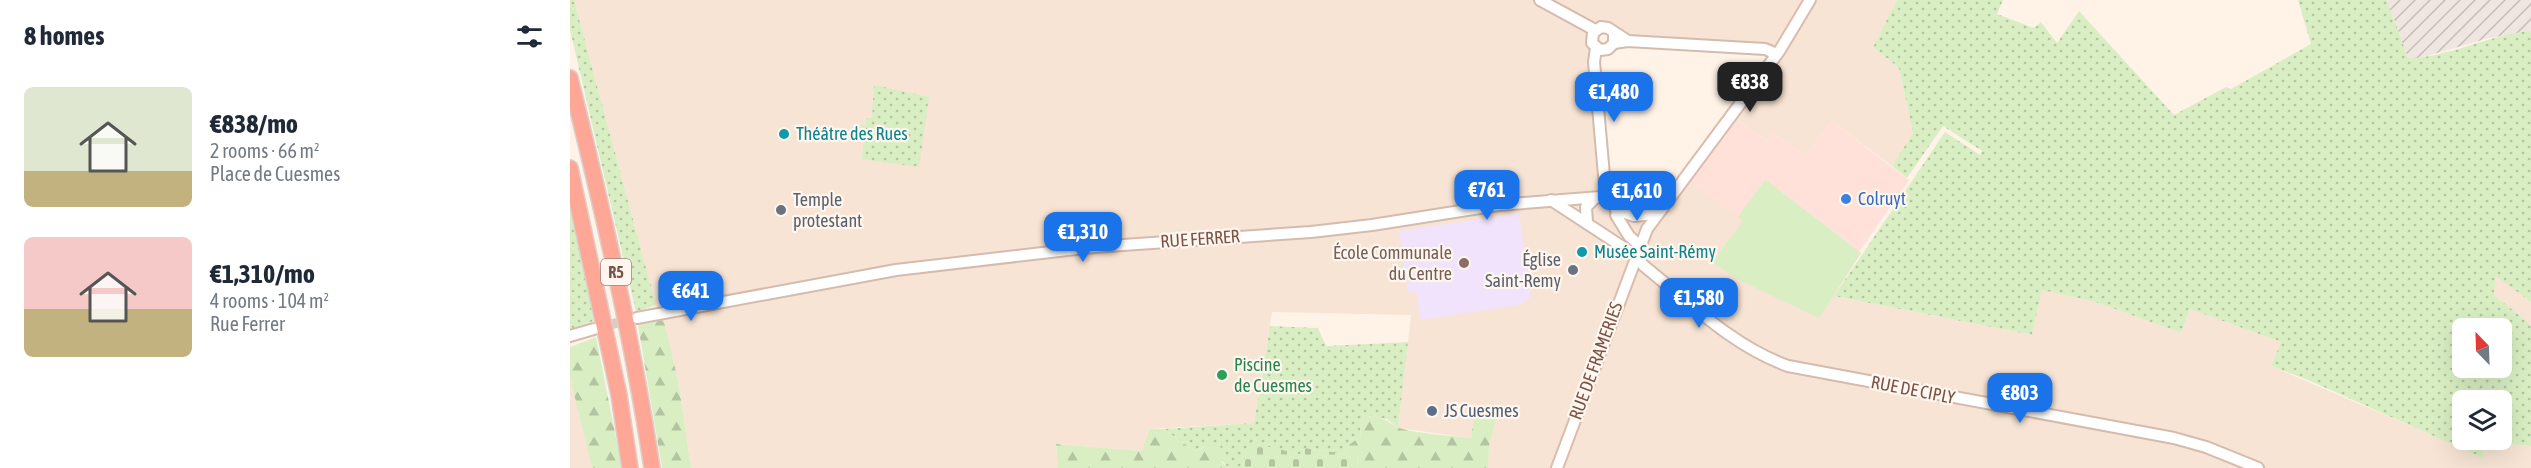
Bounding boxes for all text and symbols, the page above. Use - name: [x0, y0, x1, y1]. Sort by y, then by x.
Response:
- icon: filters: [513, 20, 546, 53]
- text: 8 homes: [24, 21, 104, 51]
- pin: €838: [1714, 62, 1786, 113]
- text: €838: [1731, 70, 1769, 93]
- pin: €1,480: [1565, 72, 1663, 123]
- text: €1,480: [1589, 80, 1639, 103]
- text: €838/mo: [210, 109, 298, 139]
- icon: home: [72, 111, 144, 183]
- place label: Théâtre des Rues: [796, 123, 908, 144]
- marker: Théâtre des Rues: [777, 127, 791, 141]
- text: 2 rooms · 66 m²: [210, 139, 320, 162]
- text: Place de Cuesmes: [210, 162, 340, 185]
- pin: €761: [1451, 170, 1523, 221]
- pin: €1,610: [1588, 171, 1686, 222]
- text: €761: [1468, 178, 1506, 201]
- text: €1,610: [1612, 179, 1662, 202]
- place label: Colruyt: [1858, 188, 1906, 209]
- place label: Temple protestant: [793, 189, 862, 231]
- marker: Colruyt: [1839, 192, 1853, 206]
- marker: Temple protestant: [774, 203, 788, 217]
- pin: €1,310: [1034, 212, 1132, 263]
- text: €1,310: [1058, 220, 1108, 243]
- street label: RUE FERRER: [1160, 225, 1240, 252]
- place label: Musée Saint-Rémy: [1594, 241, 1716, 262]
- place label: École Communale du Centre: [1333, 242, 1452, 284]
- marker: Musée Saint-Rémy: [1575, 245, 1589, 259]
- place label: Église Saint-Remy: [1485, 249, 1561, 291]
- marker: École Communale du Centre: [1457, 256, 1471, 270]
- text: €1,310/mo: [210, 259, 315, 289]
- road number: R5: [601, 259, 631, 285]
- icon: home: [72, 261, 144, 333]
- marker: Église Saint-Remy: [1566, 263, 1580, 277]
- pin: €641: [655, 271, 727, 322]
- pin: €1,580: [1650, 278, 1748, 329]
- text: €641: [672, 279, 710, 302]
- text: €1,580: [1674, 286, 1724, 309]
- text: 4 rooms · 104 m²: [210, 289, 329, 312]
- street label: RUE DE FRAMERIES: [1565, 299, 1627, 422]
- text: Rue Ferrer: [210, 312, 285, 335]
- north arrow: [2452, 318, 2512, 378]
- map controls: [2452, 318, 2512, 450]
- place label: Piscine de Cuesmes: [1234, 354, 1312, 396]
- marker: Piscine de Cuesmes: [1215, 368, 1229, 382]
- street label: RUE DE CIPLY: [1869, 371, 1957, 408]
- pin: €803: [1984, 373, 2056, 424]
- text: €803: [2001, 381, 2039, 404]
- button: layers: [2452, 390, 2512, 450]
- place label: JS Cuesmes: [1444, 400, 1519, 421]
- marker: JS Cuesmes: [1425, 404, 1439, 418]

